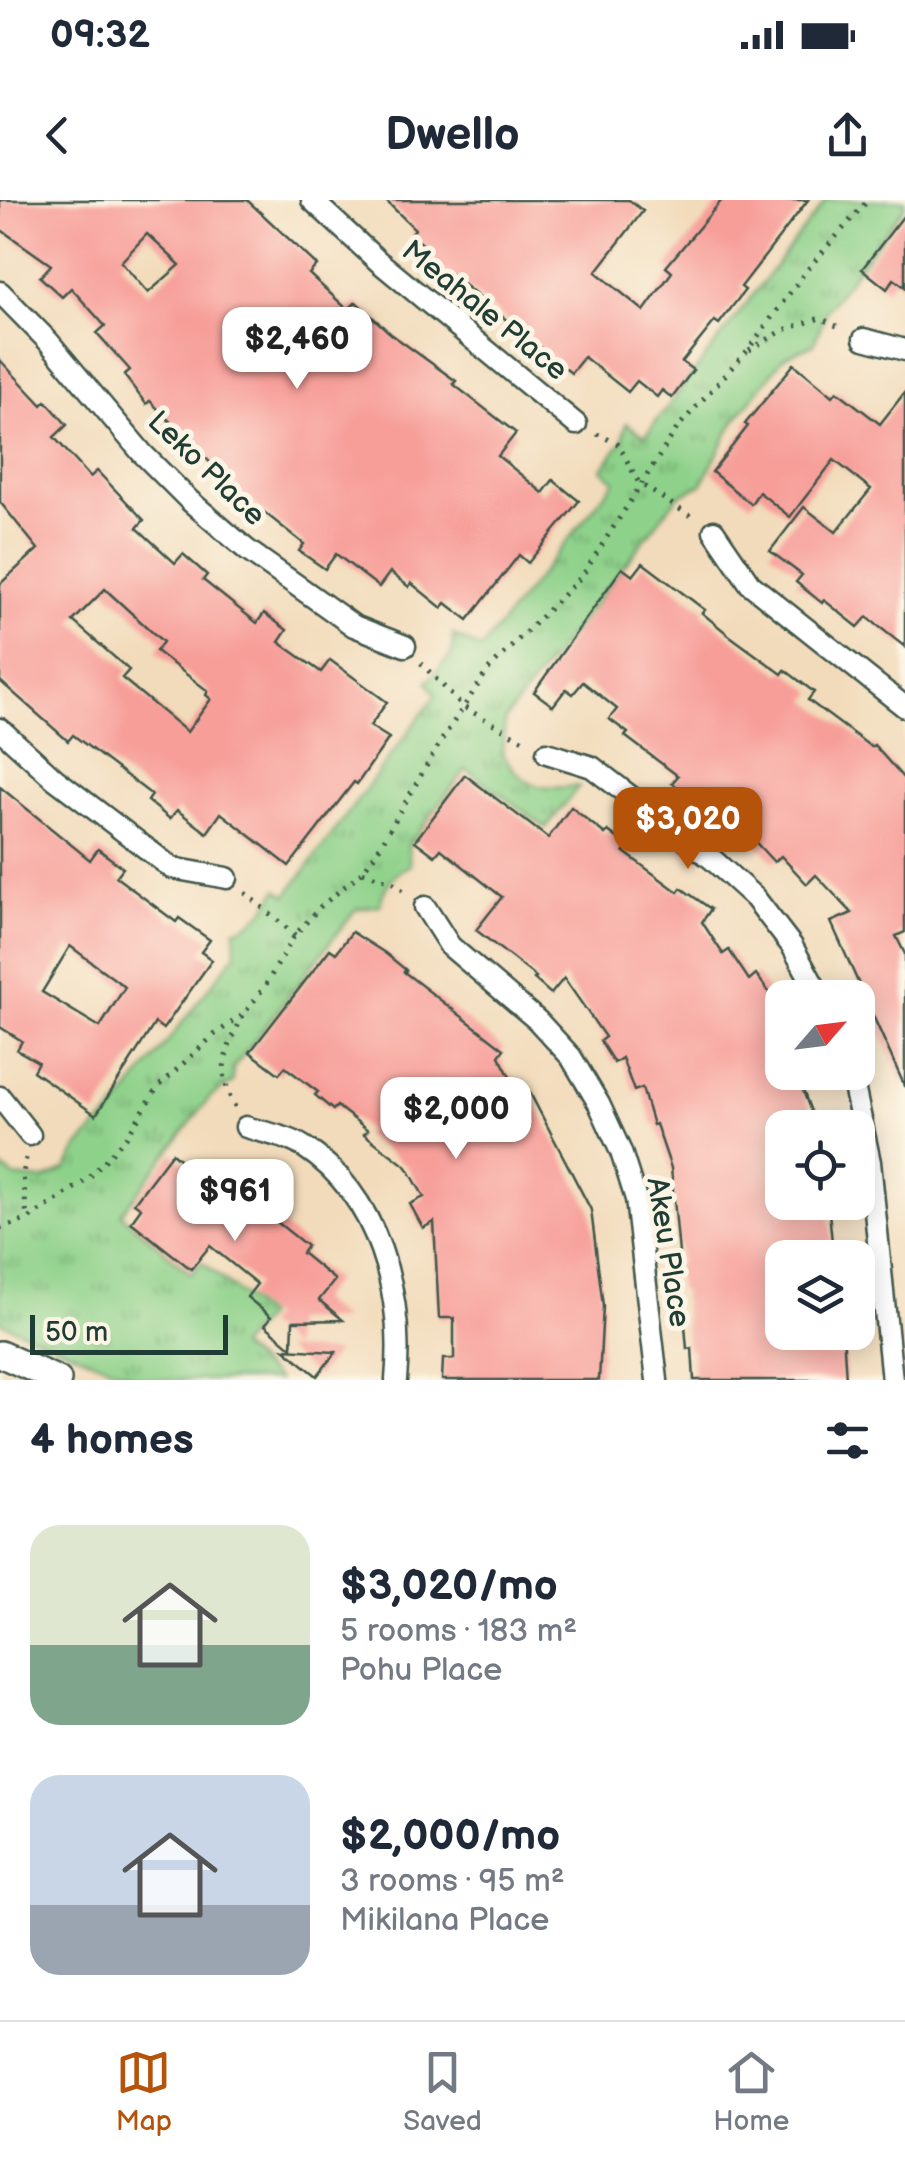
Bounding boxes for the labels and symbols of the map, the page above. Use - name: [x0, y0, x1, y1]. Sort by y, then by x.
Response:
- street label: Meahale Place: [394, 233, 574, 389]
- pin: $2,460: [216, 307, 378, 392]
- street label: Leko Place: [140, 404, 273, 534]
- pin: $3,020: [607, 787, 769, 872]
- north arrow: [765, 980, 875, 1090]
- pin: $2,000: [375, 1077, 537, 1162]
- pin: $961: [176, 1159, 294, 1244]
- street label: Akeu Place: [638, 1175, 698, 1330]
- scale bar: [30, 1310, 228, 1354]

